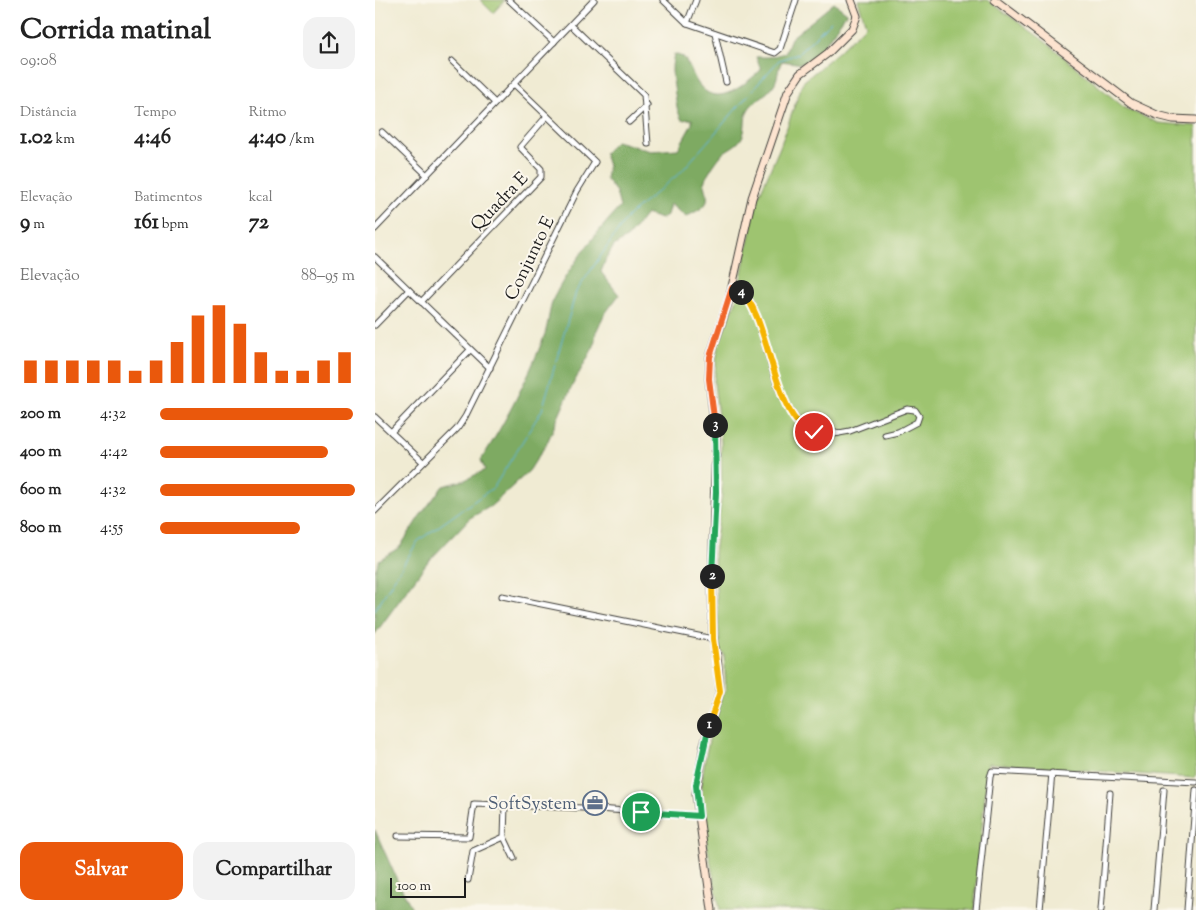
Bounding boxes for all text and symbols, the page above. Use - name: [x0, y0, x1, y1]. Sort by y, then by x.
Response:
- text: Corrida matinal: [20, 11, 211, 51]
- button: share: [303, 17, 355, 69]
- text: 09:08: [20, 50, 57, 73]
- text: Distância: [20, 103, 77, 123]
- text: Tempo: [134, 103, 176, 123]
- text: Ritmo: [249, 103, 287, 123]
- text: 1.02: [20, 123, 53, 153]
- text: 4:46: [134, 123, 171, 153]
- text: 4:40: [249, 123, 286, 153]
- text: km: [53, 130, 75, 150]
- text: /km: [286, 130, 315, 150]
- street label: Quadra E: [466, 167, 535, 238]
- text: Elevação: [20, 188, 72, 208]
- text: Batimentos: [134, 188, 202, 208]
- text: kcal: [249, 188, 273, 208]
- text: 9: [20, 208, 30, 238]
- text: 161: [134, 208, 159, 238]
- text: 72: [249, 208, 269, 238]
- street label: Conjunto E: [499, 212, 562, 305]
- text: m: [30, 215, 45, 235]
- text: bpm: [159, 215, 189, 235]
- text: Elevação: [20, 265, 80, 288]
- text: 88–95 m: [301, 265, 355, 288]
- pin: 4: [729, 280, 753, 304]
- text: 4: [738, 282, 745, 302]
- text: 200 m: [20, 403, 61, 426]
- text: 4:32: [100, 403, 126, 426]
- pin: [793, 411, 835, 453]
- pin: 3: [703, 412, 727, 438]
- text: 3: [713, 415, 718, 435]
- icon: check: [800, 418, 828, 446]
- text: 400 m: [20, 441, 62, 464]
- text: 4:42: [100, 441, 128, 464]
- text: 600 m: [20, 479, 62, 502]
- text: 4:32: [100, 479, 126, 502]
- text: 800 m: [20, 517, 62, 540]
- text: 4:55: [100, 517, 123, 540]
- pin: 2: [699, 564, 725, 588]
- text: 2: [709, 566, 716, 586]
- pin: 1: [697, 712, 721, 738]
- text: 1: [707, 715, 712, 735]
- office icon: SoftSystem: [582, 790, 608, 816]
- pin: [620, 791, 662, 833]
- place label: SoftSystem: [488, 792, 577, 818]
- icon: arrive: [627, 798, 655, 826]
- button: Salvar: [20, 842, 183, 900]
- button: Compartilhar: [193, 842, 355, 900]
- scale bar: [390, 875, 466, 898]
- text: 100 m: [397, 877, 431, 897]

